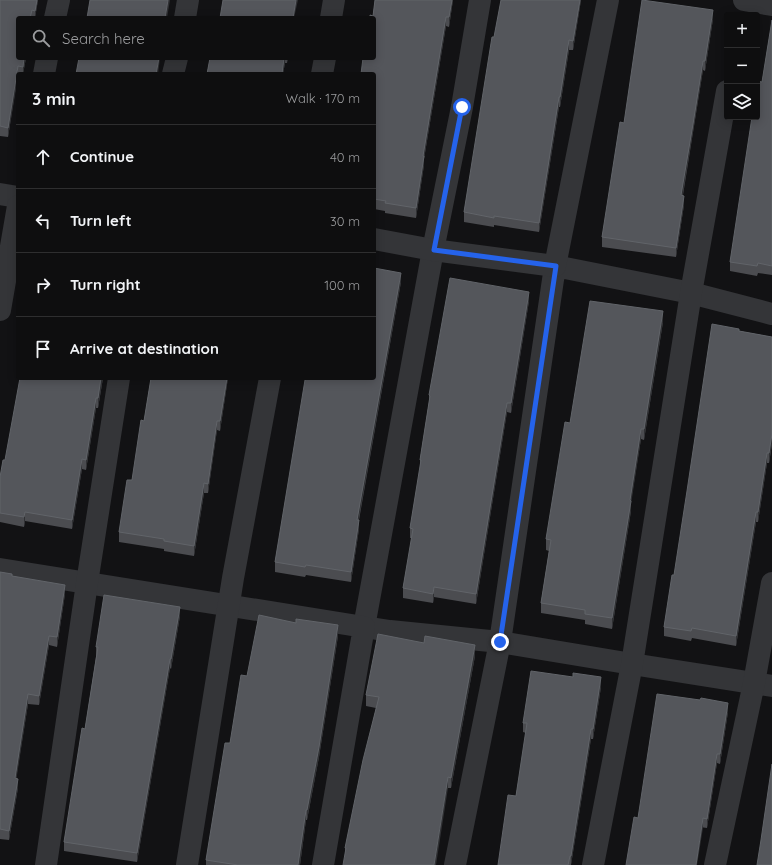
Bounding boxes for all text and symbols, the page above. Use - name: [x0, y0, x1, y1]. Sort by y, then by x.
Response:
- map controls: [724, 12, 760, 120]
- button: +: [724, 12, 760, 48]
- search box: [16, 16, 376, 60]
- icon: search: [30, 27, 52, 49]
- text: Search here: [62, 29, 145, 48]
- button: −: [724, 48, 760, 84]
- button: layers: [724, 84, 760, 120]
- text: 3 min: [32, 88, 76, 109]
- text: Walk · 170 m: [285, 90, 360, 106]
- route start: [453, 98, 471, 116]
- icon: ahead: [32, 146, 54, 168]
- text: Continue: [70, 147, 134, 166]
- text: 40 m: [330, 149, 360, 165]
- icon: left: [32, 210, 54, 232]
- text: Turn left: [70, 211, 132, 230]
- text: 30 m: [330, 213, 360, 229]
- icon: right: [32, 274, 54, 296]
- text: Turn right: [70, 275, 141, 294]
- text: 100 m: [324, 277, 360, 293]
- icon: arrive: [32, 338, 54, 360]
- text: Arrive at destination: [70, 339, 219, 358]
- route end: [491, 633, 509, 651]

